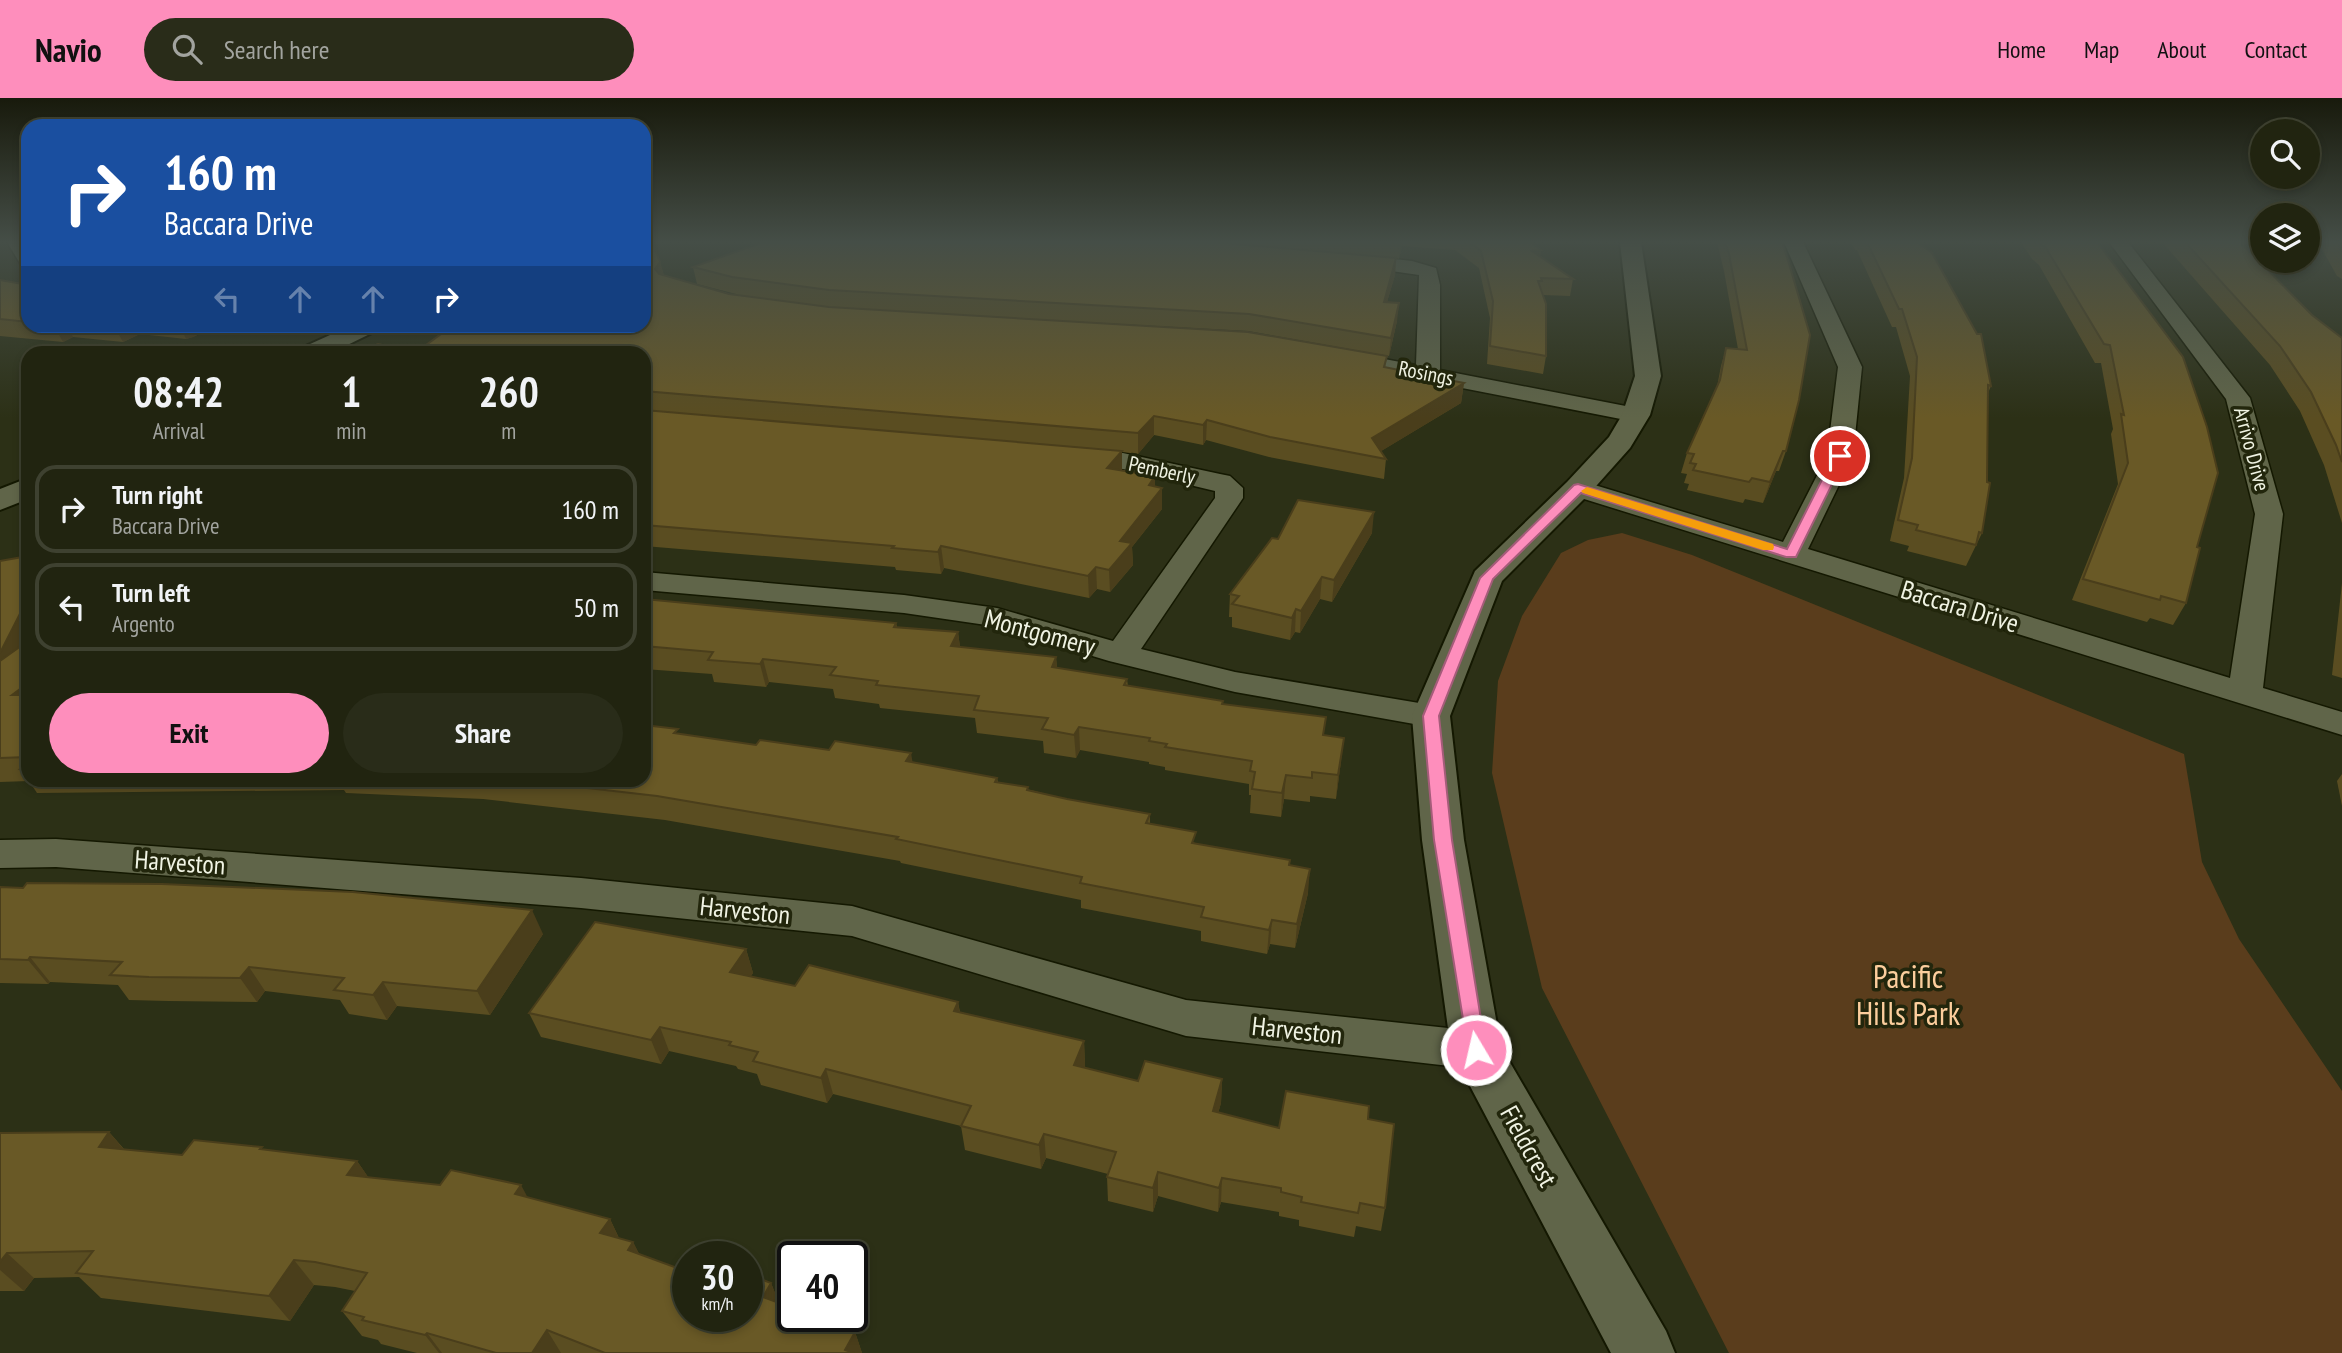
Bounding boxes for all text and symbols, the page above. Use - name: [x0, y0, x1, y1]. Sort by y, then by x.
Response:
- search box: [144, 18, 634, 81]
- text: Navio: [35, 28, 102, 71]
- icon: search: [168, 30, 206, 68]
- text: Search here: [224, 33, 329, 66]
- text: Home: [1997, 34, 2046, 65]
- text: Map: [2084, 34, 2119, 65]
- text: About: [2157, 34, 2206, 65]
- text: Contact: [2244, 34, 2307, 65]
- map controls: [2250, 119, 2320, 273]
- button: search: [2250, 119, 2320, 189]
- text: 160 m: [164, 140, 277, 204]
- icon: right: [49, 147, 140, 238]
- text: Baccara Drive: [164, 202, 313, 244]
- button: layers: [2250, 203, 2320, 273]
- icon: left: [208, 280, 246, 318]
- icon: ahead: [281, 280, 319, 318]
- icon: ahead: [354, 280, 392, 318]
- icon: right: [427, 280, 465, 318]
- street label: Rosings: [1396, 354, 1456, 392]
- text: 08:42: [133, 364, 224, 419]
- text: 1: [341, 364, 361, 419]
- text: 260: [479, 364, 539, 419]
- street label: Arrivo Drive: [2228, 404, 2276, 494]
- text: Arrival: [153, 416, 205, 445]
- text: min: [336, 416, 366, 445]
- text: m: [501, 416, 516, 445]
- pin: [1810, 426, 1870, 486]
- icon: arrive: [1821, 437, 1859, 475]
- street label: Pemberly: [1126, 450, 1198, 490]
- text: Turn right: [112, 478, 203, 511]
- icon: right: [53, 490, 91, 528]
- text: 160 m: [561, 493, 619, 526]
- text: Baccara Drive: [112, 511, 219, 540]
- street label: Baccara Drive: [1897, 572, 2023, 640]
- text: Turn left: [112, 576, 190, 609]
- icon: left: [53, 588, 91, 626]
- text: 50 m: [573, 591, 619, 624]
- street label: Montgomery: [981, 601, 1099, 663]
- text: Argento: [112, 609, 175, 638]
- button: Exit: [49, 693, 329, 773]
- button: Share: [343, 693, 623, 773]
- street label: Harveston: [134, 842, 226, 882]
- street label: Harveston: [698, 889, 792, 931]
- park label: Pacific Hills Park: [1856, 955, 1961, 1034]
- street label: Harveston: [1250, 1009, 1344, 1051]
- position arrow: [1439, 1013, 1513, 1087]
- street label: Fieldcrest: [1493, 1100, 1565, 1192]
- speed limit sign: 40: [777, 1241, 868, 1332]
- text: 30: [701, 1254, 734, 1300]
- text: km/h: [702, 1292, 733, 1315]

